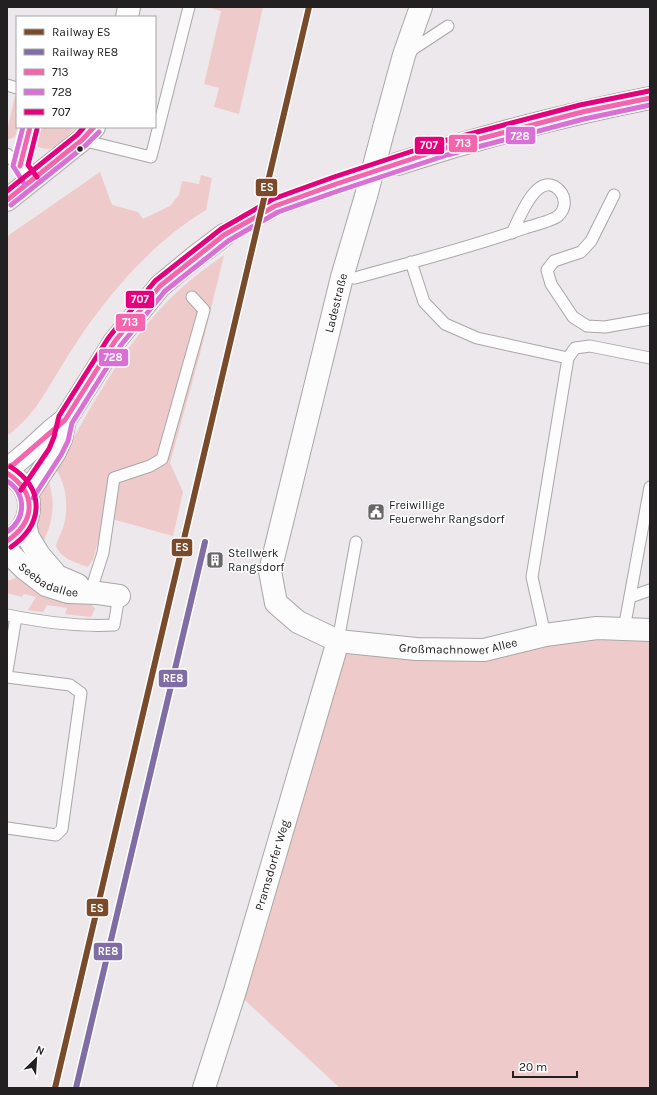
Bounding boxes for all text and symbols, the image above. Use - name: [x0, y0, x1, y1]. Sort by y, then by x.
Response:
- legend: [16, 16, 156, 128]
- text: Railway ES: [52, 25, 111, 39]
- text: Railway RE8: [52, 45, 118, 59]
- text: 713: [52, 65, 69, 79]
- text: 728: [52, 85, 72, 99]
- text: 707: [52, 105, 71, 119]
- line badge: 728: [505, 126, 536, 145]
- text: 728: [510, 130, 530, 143]
- line badge: 713: [448, 134, 478, 153]
- line badge: 707: [414, 136, 445, 155]
- text: 713: [455, 137, 471, 150]
- text: 707: [420, 139, 438, 152]
- unlabelled marker: [75, 144, 85, 154]
- line badge: ES: [255, 178, 278, 197]
- text: ES: [260, 181, 274, 194]
- street label: Ladestraße: [322, 272, 350, 334]
- line badge: 707: [125, 290, 155, 309]
- text: 707: [131, 293, 149, 306]
- line badge: 713: [115, 313, 146, 332]
- text: 713: [122, 316, 138, 329]
- line badge: 728: [98, 348, 129, 367]
- text: 728: [103, 351, 123, 364]
- place label: Freiwillige Feuerwehr Rangsdorf: [389, 498, 505, 526]
- public building icon: Freiwillige Feuerwehr Rangsdorf: [366, 502, 386, 522]
- line badge: ES: [171, 538, 193, 557]
- text: ES: [175, 541, 189, 554]
- place label: Stellwerk Rangsdorf: [228, 546, 285, 574]
- building icon: Stellwerk Rangsdorf: [205, 550, 225, 570]
- street label: Seebadallee: [15, 559, 78, 599]
- street label: Großmachnower Allee: [398, 635, 519, 657]
- line badge: RE8: [158, 669, 188, 688]
- text: RE8: [163, 672, 183, 685]
- street label: Pramsdorfer Weg: [252, 818, 292, 912]
- line badge: ES: [86, 898, 109, 917]
- text: ES: [90, 902, 104, 915]
- line badge: RE8: [93, 942, 123, 961]
- text: RE8: [98, 945, 118, 958]
- north arrow: [16, 1039, 56, 1079]
- text: N: [34, 1043, 46, 1058]
- scale bar: [513, 1053, 577, 1079]
- text: 20 m: [519, 1060, 547, 1074]

